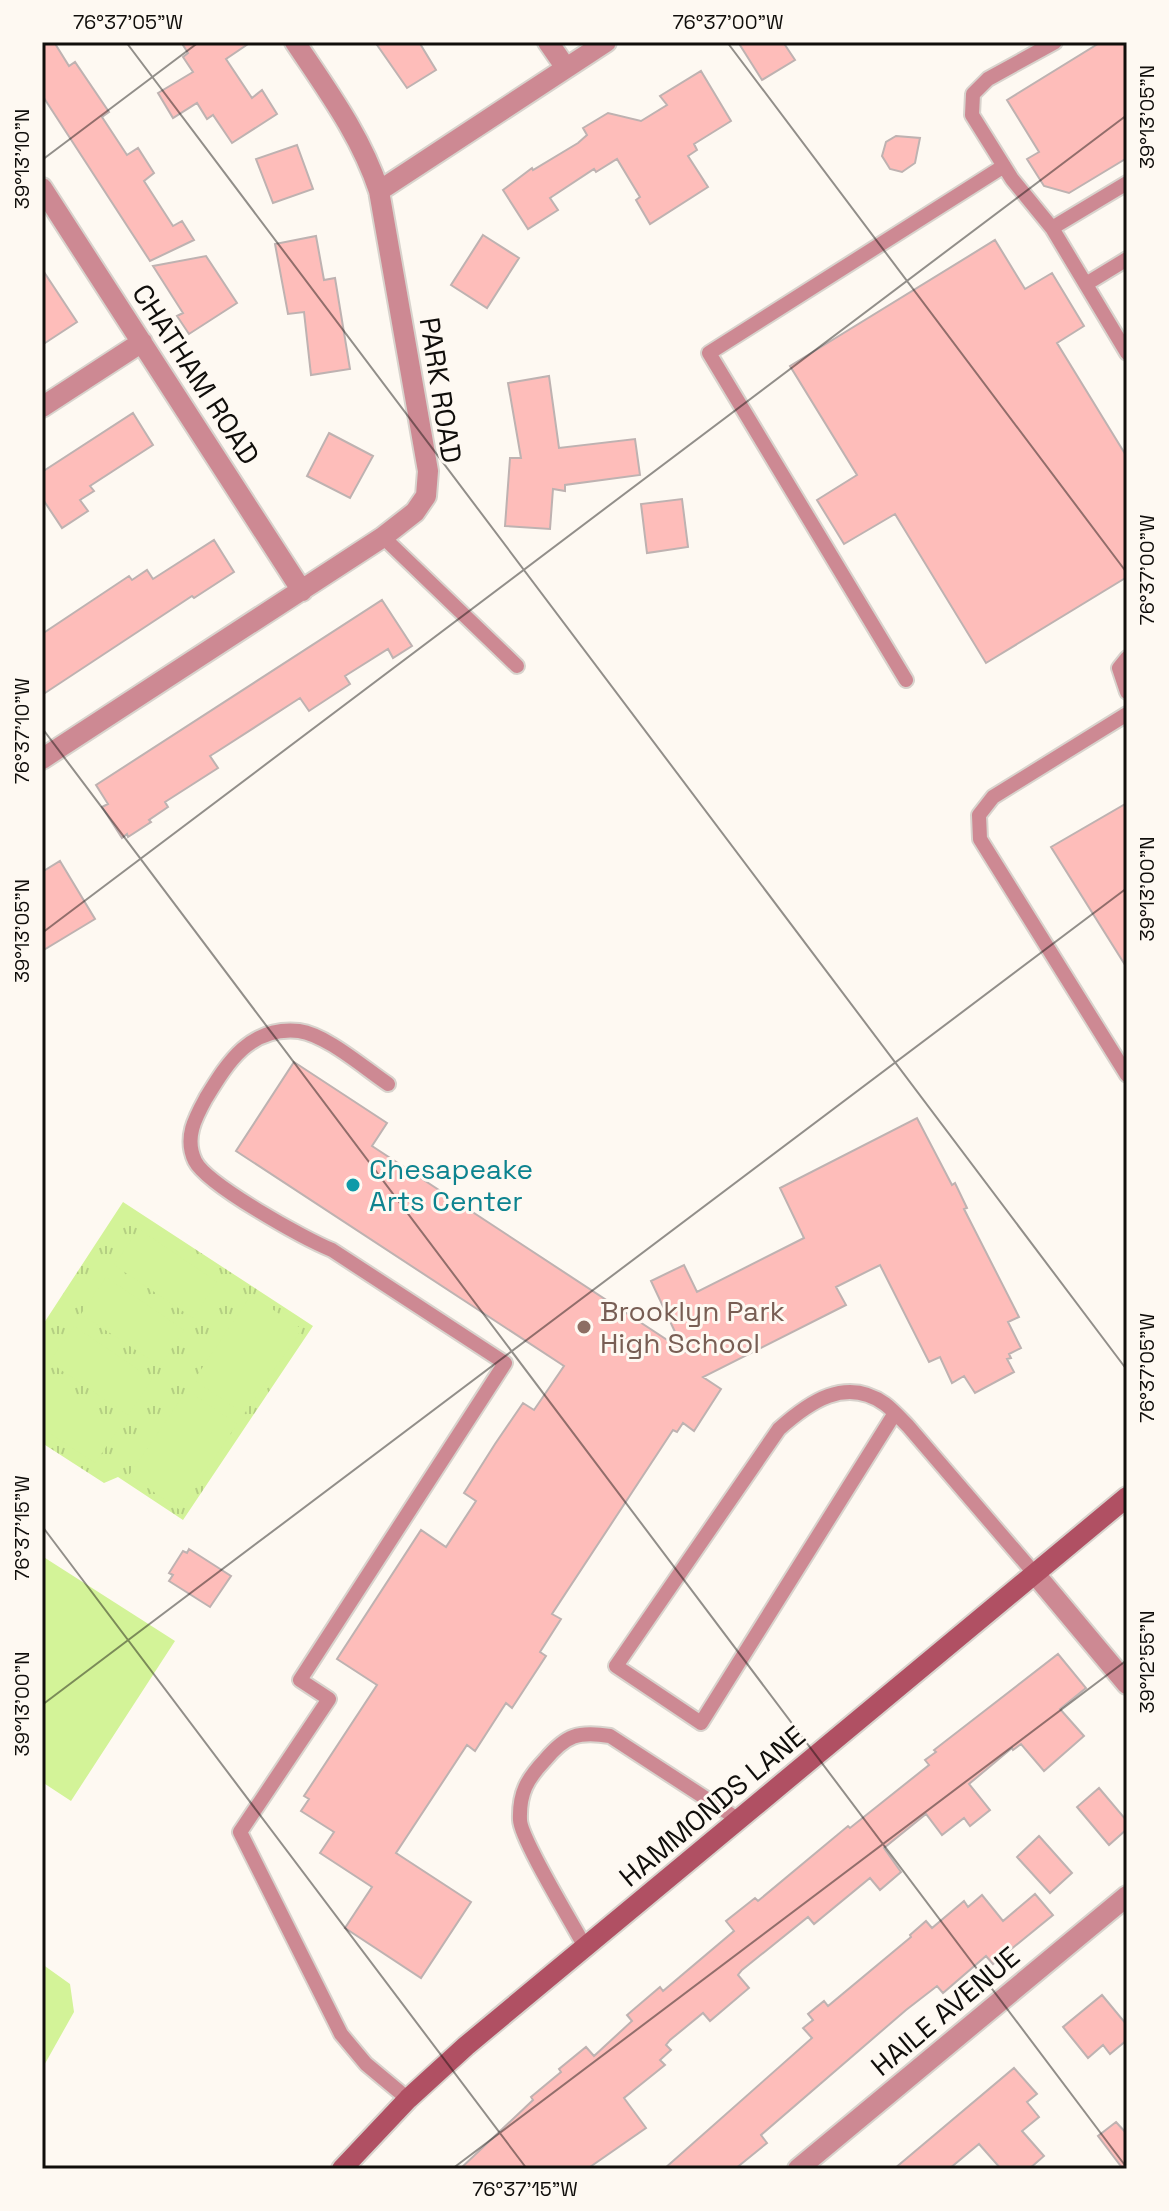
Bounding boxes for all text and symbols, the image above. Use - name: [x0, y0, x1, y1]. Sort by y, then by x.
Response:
- text: 76°37'05"W: [73, 9, 183, 35]
- text: 76°37'00"W: [672, 9, 784, 35]
- text: 39°13'05"N: [1134, 65, 1160, 169]
- text: 39°13'10"N: [9, 109, 35, 209]
- street label: CHATHAM ROAD: [124, 277, 268, 471]
- street label: PARK ROAD: [412, 315, 470, 465]
- text: 76°37'00"W: [1134, 514, 1160, 626]
- text: 76°37'10"W: [9, 678, 35, 784]
- text: 39°13'00"N: [1134, 837, 1160, 941]
- text: 39°13'05"N: [9, 879, 35, 983]
- place label: Chesapeake Arts Center: [369, 1151, 533, 1219]
- marker: Chesapeake Arts Center: [344, 1176, 362, 1194]
- place label: Brooklyn Park High School: [600, 1293, 785, 1361]
- text: 76°37'05"W: [1134, 1313, 1160, 1423]
- marker: Brooklyn Park High School: [575, 1318, 593, 1336]
- text: 76°37'15"W: [9, 1475, 35, 1581]
- text: 39°12'55"N: [1134, 1610, 1160, 1714]
- text: 39°13'00"N: [9, 1652, 35, 1756]
- street label: HAMMONDS LANE: [612, 1718, 812, 1894]
- street label: HAILE AVENUE: [863, 1938, 1027, 2084]
- text: 76°37'15"W: [472, 2176, 578, 2202]

